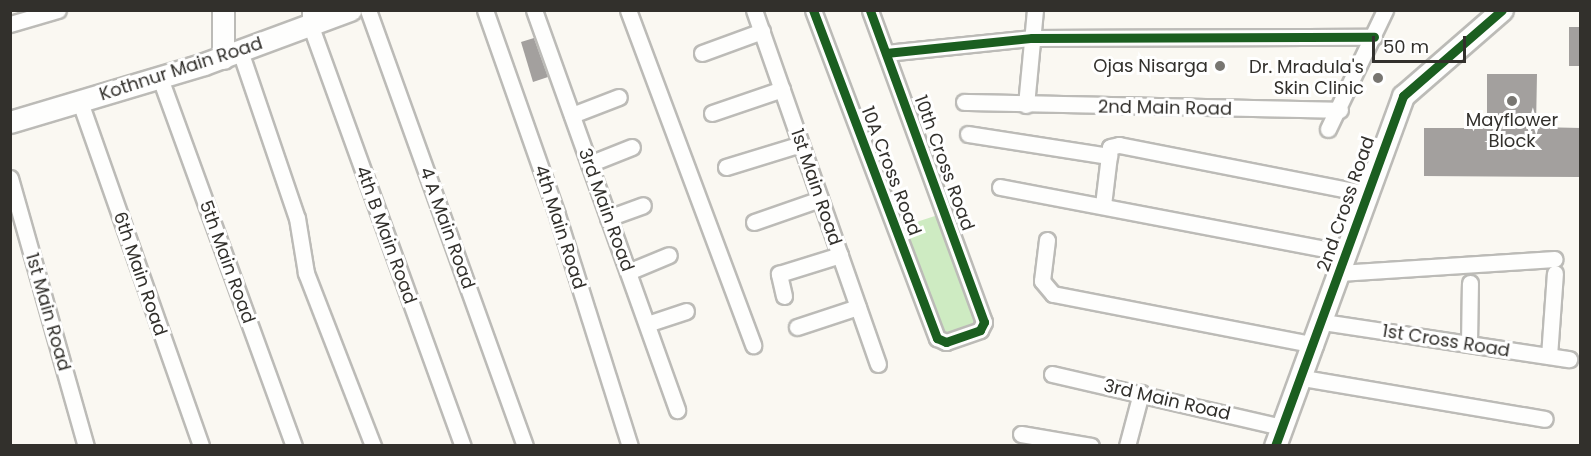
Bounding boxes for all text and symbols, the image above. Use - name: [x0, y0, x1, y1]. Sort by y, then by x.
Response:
- scale bar: [1375, 24, 1470, 62]
- street label: Kothnur Main Road: [97, 32, 265, 106]
- text: 50 m: [1383, 34, 1429, 59]
- place label: Ojas Nisarga: [1093, 55, 1208, 77]
- place label: Dr. Mradula's Skin Clinic: [1249, 57, 1364, 100]
- marker: Ojas Nisarga: [1213, 59, 1227, 73]
- marker: Dr. Mradula's Skin Clinic: [1369, 69, 1387, 87]
- street label: 10th Cross Road: [909, 92, 979, 234]
- marker: Mayflower Block: [1505, 94, 1519, 108]
- street label: 2nd Main Road: [1098, 96, 1232, 120]
- street label: 10A Cross Road: [856, 103, 926, 239]
- place label: Mayflower Block: [1466, 110, 1558, 152]
- street label: 1st Main Road: [786, 126, 846, 248]
- street label: 2nd Cross Road: [1313, 134, 1379, 274]
- street label: 3rd Main Road: [574, 145, 638, 275]
- street label: 4th Main Road: [530, 162, 590, 292]
- street label: 4th B Main Road: [351, 163, 421, 307]
- street label: 4 A Main Road: [415, 164, 479, 292]
- street label: 5th Main Road: [195, 198, 259, 326]
- street label: 6th Main Road: [109, 209, 171, 339]
- street label: 1st Main Road: [21, 251, 75, 373]
- street label: 1st Cross Road: [1381, 320, 1511, 362]
- street label: 3rd Main Road: [1101, 375, 1233, 425]

